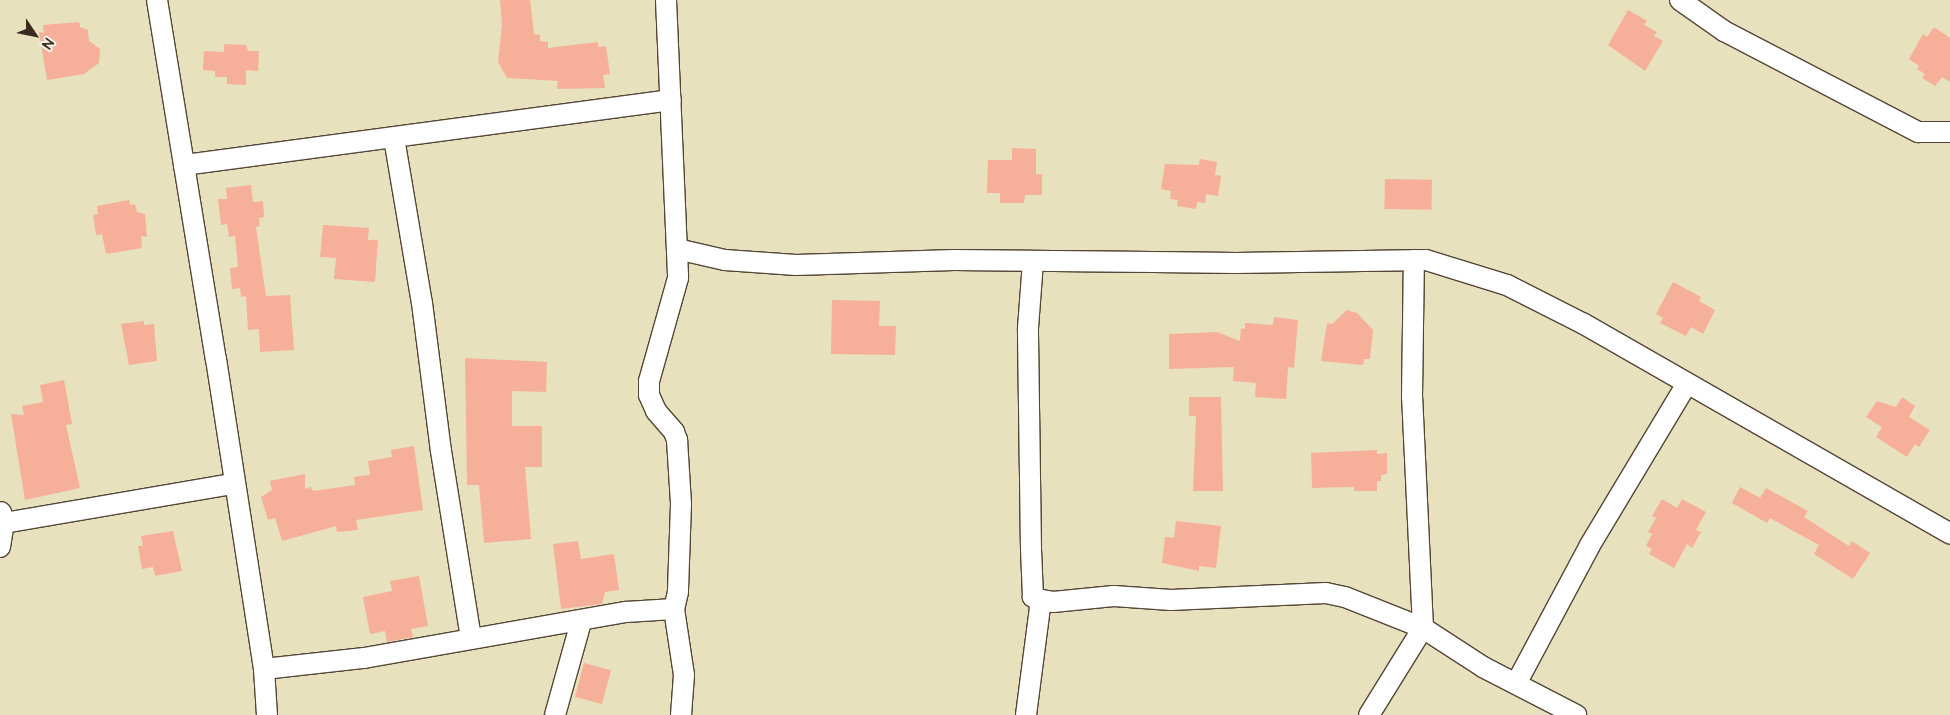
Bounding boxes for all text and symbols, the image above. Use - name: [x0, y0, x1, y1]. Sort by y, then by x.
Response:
- north arrow: [10, 10, 60, 60]
- text: N: [37, 34, 58, 53]

